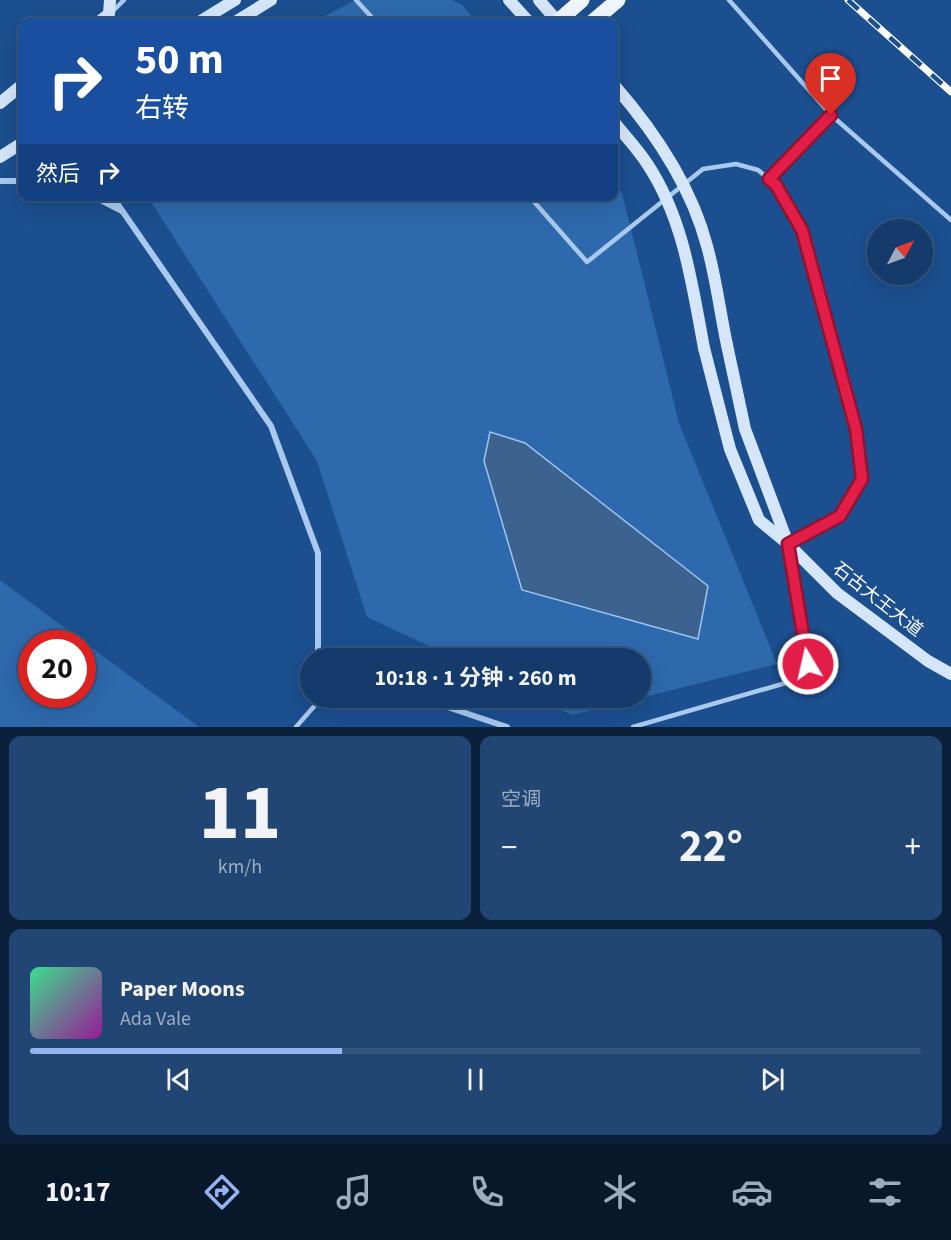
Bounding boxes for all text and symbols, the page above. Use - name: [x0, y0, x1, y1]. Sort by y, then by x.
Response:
- text: 50 m: [135, 30, 224, 90]
- icon: right: [36, 42, 114, 120]
- pin: [805, 53, 856, 115]
- icon: arrive: [814, 62, 847, 95]
- text: 右转: [135, 89, 189, 128]
- icon: right: [92, 156, 125, 189]
- text: 然后: [36, 158, 80, 190]
- north arrow: [867, 219, 933, 285]
- map controls: [867, 219, 933, 285]
- street label: 石古大王大道: [827, 556, 928, 642]
- speed limit sign: 20: [18, 630, 96, 708]
- position arrow: [776, 632, 840, 696]
- text: 10:18 · 1 分钟 · 260 m: [375, 662, 576, 694]
- text: 11: [199, 758, 281, 869]
- text: 空调: [501, 786, 541, 814]
- text: 22°: [679, 815, 743, 879]
- text: −: [501, 824, 517, 871]
- text: +: [905, 824, 921, 871]
- text: km/h: [218, 853, 262, 881]
- text: Paper Moons: [120, 973, 245, 1005]
- text: Ada Vale: [120, 1005, 191, 1033]
- icon: previous: [162, 1063, 195, 1096]
- icon: pause: [459, 1063, 492, 1096]
- icon: next: [756, 1063, 789, 1096]
- icon: directions: [201, 1171, 243, 1213]
- icon: music: [333, 1171, 375, 1213]
- icon: phone: [466, 1171, 508, 1213]
- icon: climate: [599, 1171, 641, 1213]
- icon: car: [731, 1171, 773, 1213]
- icon: filters: [864, 1171, 906, 1213]
- text: 10:17: [45, 1173, 110, 1212]

